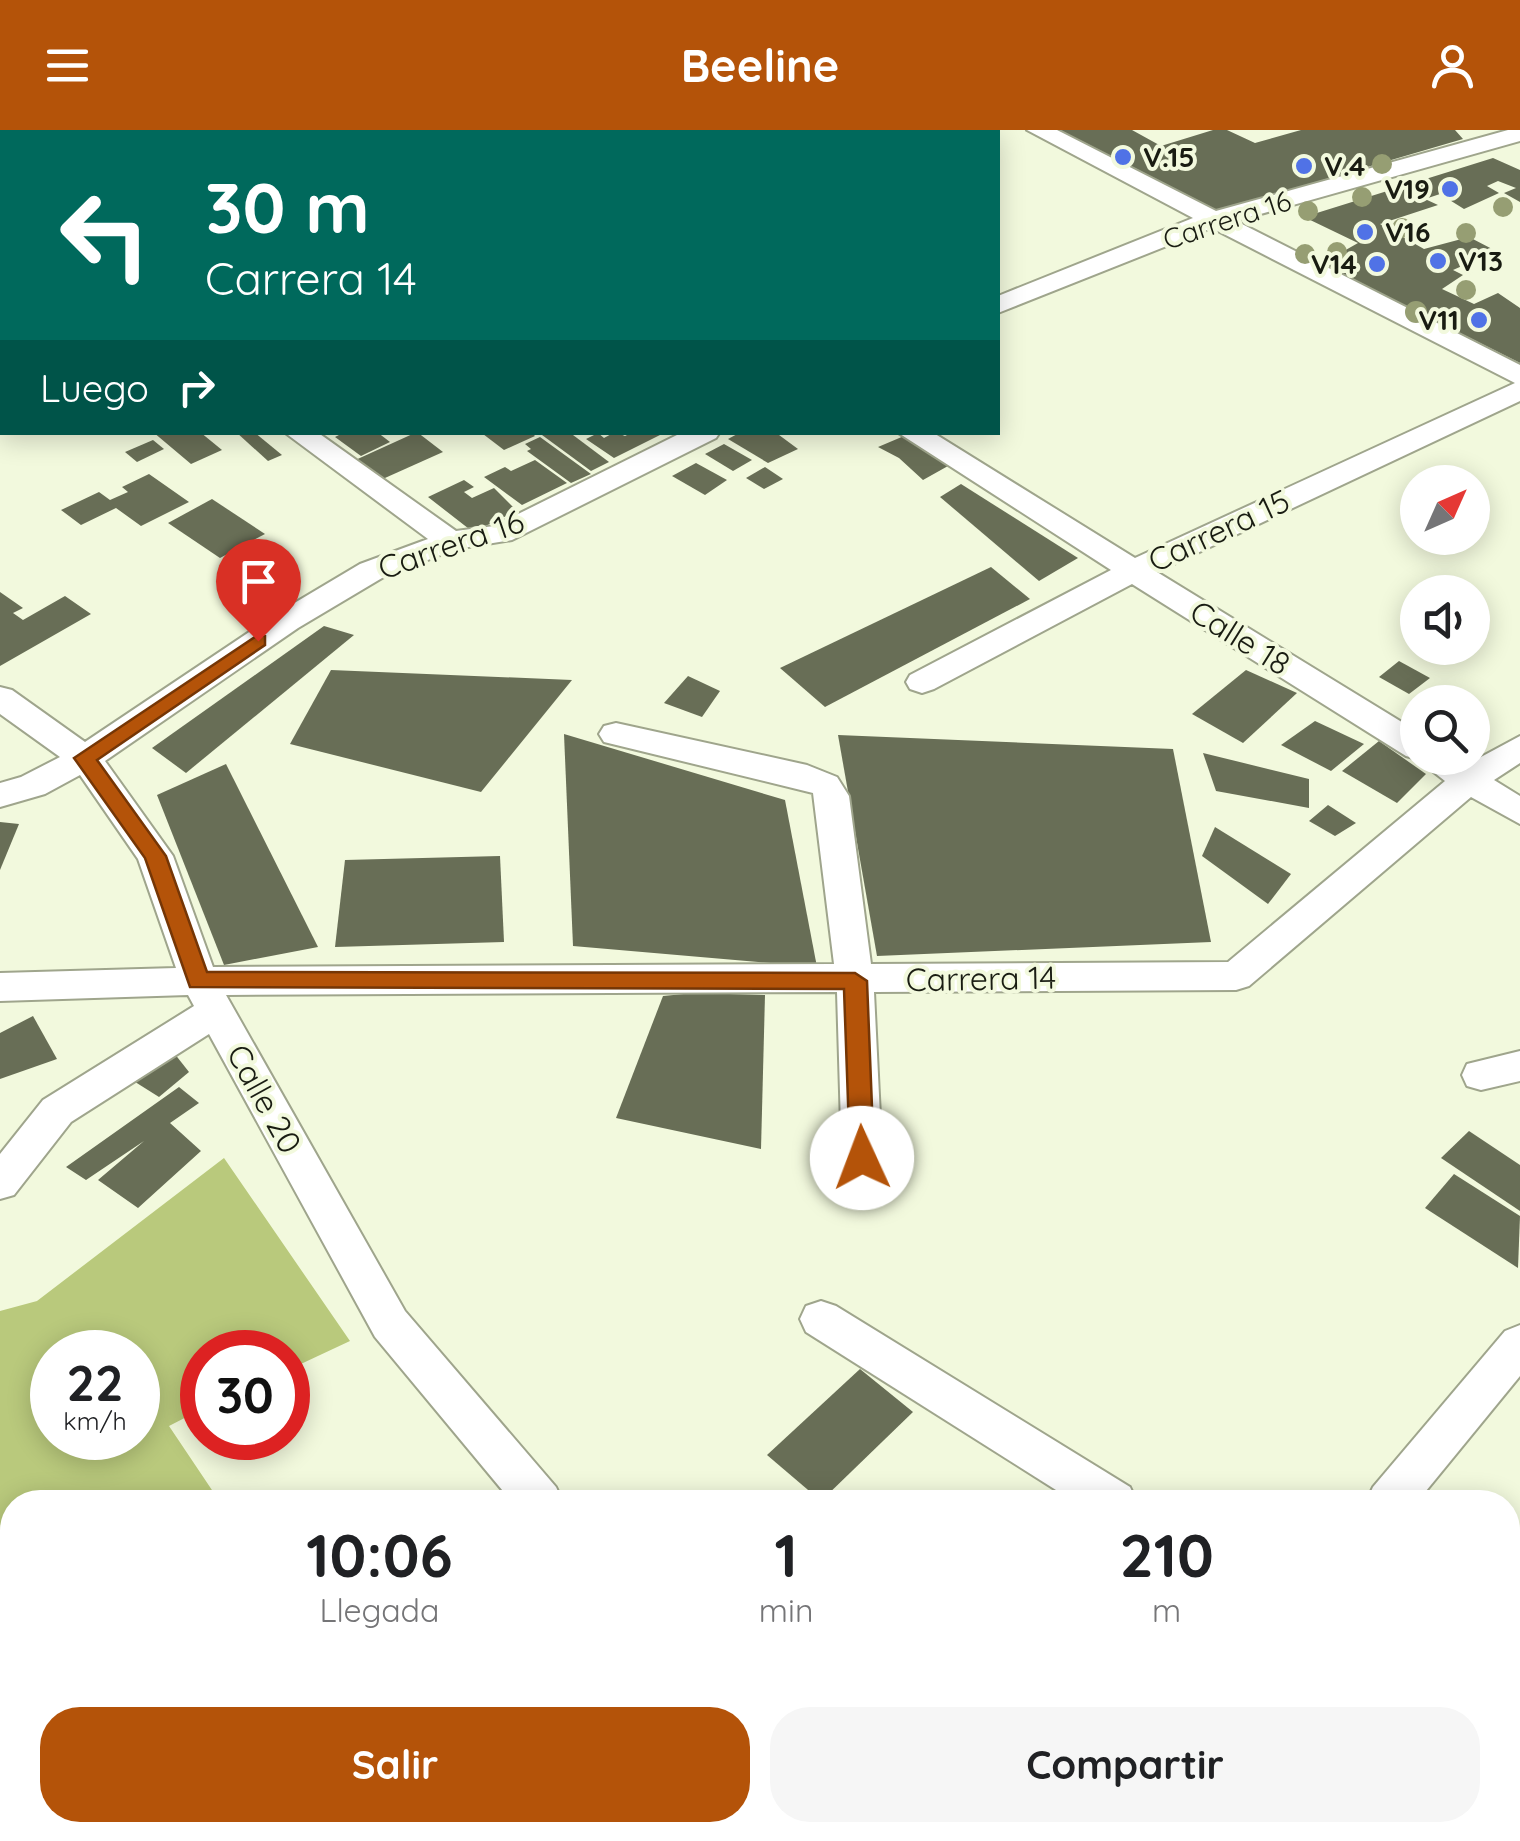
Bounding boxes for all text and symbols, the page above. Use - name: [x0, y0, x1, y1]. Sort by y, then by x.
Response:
- text: Beeline: [681, 37, 839, 93]
- icon: menu: [40, 38, 95, 93]
- icon: person: [1425, 38, 1480, 93]
- place label: V.15: [1143, 139, 1195, 174]
- marker: V.15: [1112, 146, 1134, 168]
- place label: V.4: [1324, 148, 1366, 183]
- marker: V.4: [1293, 155, 1315, 177]
- text: 30 m: [205, 163, 370, 251]
- icon: left: [40, 170, 170, 300]
- place label: V19: [1384, 171, 1430, 206]
- marker: V19: [1439, 178, 1461, 200]
- street label: Carrera 16: [1158, 182, 1295, 257]
- place label: V16: [1385, 214, 1430, 249]
- marker: V16: [1354, 221, 1376, 243]
- place label: V13: [1458, 243, 1503, 278]
- place label: V14: [1311, 246, 1357, 281]
- text: Carrera 14: [205, 250, 417, 306]
- marker: V13: [1427, 250, 1449, 272]
- marker: V14: [1366, 253, 1388, 275]
- place label: V11: [1418, 302, 1459, 337]
- marker: V11: [1468, 309, 1490, 331]
- icon: right: [169, 360, 224, 415]
- text: Luego: [40, 364, 149, 412]
- north arrow: [1400, 465, 1490, 555]
- map controls: [1400, 465, 1490, 775]
- street label: Carrera 15: [1141, 480, 1296, 580]
- street label: Carrera 16: [373, 500, 529, 588]
- pin: [216, 539, 301, 642]
- icon: arrive: [231, 554, 286, 609]
- button: sound: [1400, 575, 1490, 665]
- street label: Calle 18: [1183, 591, 1298, 683]
- button: search: [1400, 685, 1490, 775]
- street label: Carrera 14: [905, 957, 1057, 999]
- street label: Calle 20: [219, 1037, 311, 1160]
- position arrow: [810, 1106, 914, 1210]
- speed limit sign: 30: [180, 1330, 310, 1460]
- text: 22: [67, 1351, 123, 1414]
- text: km/h: [63, 1405, 127, 1436]
- text: 10:06: [306, 1517, 453, 1592]
- text: 1: [774, 1517, 798, 1592]
- text: 210: [1120, 1517, 1214, 1592]
- text: Llegada: [319, 1590, 439, 1630]
- text: min: [759, 1590, 813, 1630]
- text: m: [1152, 1590, 1181, 1630]
- button: Salir: [40, 1707, 750, 1822]
- button: Compartir: [770, 1707, 1480, 1822]

